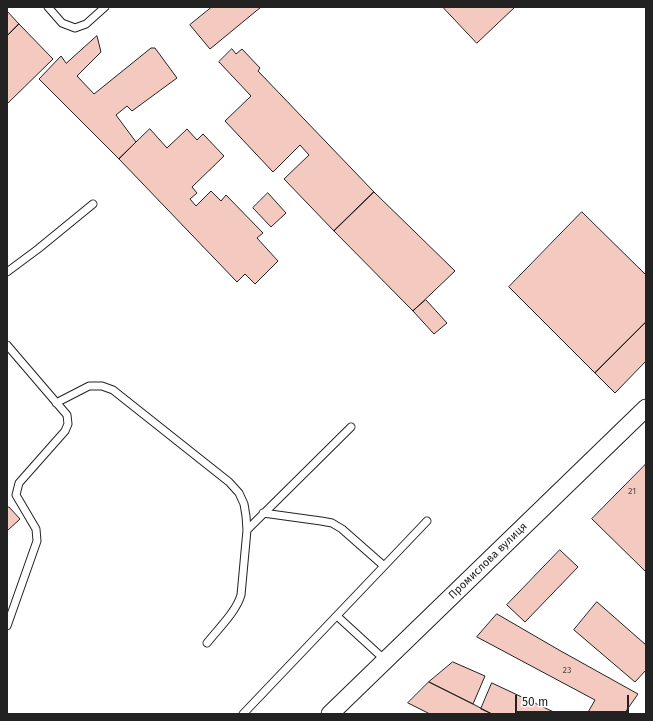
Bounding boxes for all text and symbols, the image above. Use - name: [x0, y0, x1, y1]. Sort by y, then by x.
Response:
- house number: 21: [628, 486, 636, 496]
- street label: Промислова вулиця: [446, 520, 530, 602]
- house number: 23: [563, 665, 571, 675]
- scale bar: [517, 687, 631, 713]
- text: 50 m: [522, 695, 548, 709]

